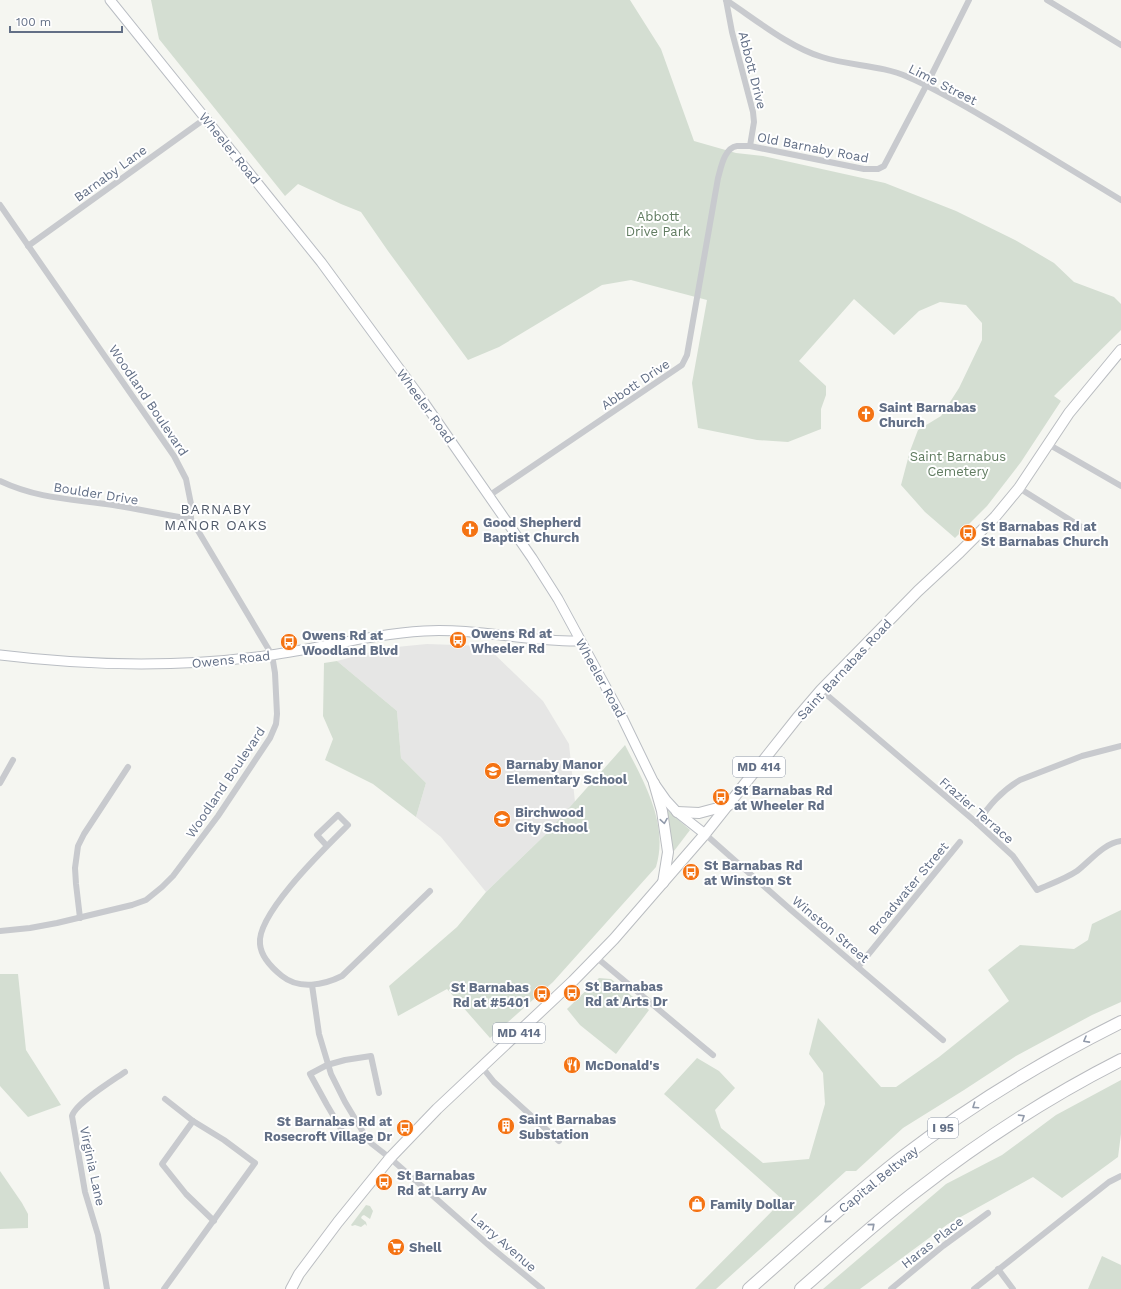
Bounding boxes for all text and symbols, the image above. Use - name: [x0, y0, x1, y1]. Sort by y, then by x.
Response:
- scale bar: [10, 8, 122, 34]
- text: 100 m: [16, 15, 51, 29]
- street label: Abbott Drive: [736, 30, 769, 110]
- street label: Lime Street: [906, 61, 980, 108]
- street label: Wheeler Road: [196, 109, 263, 187]
- street label: Old Barnaby Road: [756, 129, 870, 166]
- street label: Barnaby Lane: [71, 142, 149, 205]
- park label: Abbott Drive Park: [626, 209, 691, 239]
- street label: Woodland Boulevard: [106, 342, 191, 459]
- street label: Abbott Drive: [598, 356, 672, 413]
- street label: Wheeler Road: [394, 366, 458, 446]
- place label: Saint Barnabas Church: [879, 400, 976, 430]
- church icon: Saint Barnabas Church: [856, 404, 876, 424]
- park label: Saint Barnabus Cemetery: [910, 449, 1006, 479]
- street label: Boulder Drive: [52, 479, 139, 508]
- district label: BARNABY MANOR OAKS: [164, 501, 268, 533]
- place label: Good Shepherd Baptist Church: [483, 515, 581, 545]
- church icon: Good Shepherd Baptist Church: [460, 519, 480, 539]
- place label: St Barnabas Rd at St Barnabas Church: [981, 519, 1109, 549]
- bus stop icon: St Barnabas Rd at St Barnabas Church: [958, 523, 978, 543]
- street label: Saint Barnabas Road: [794, 616, 895, 723]
- place label: Owens Rd at Wheeler Rd: [471, 626, 552, 656]
- place label: Owens Rd at Woodland Blvd: [302, 628, 398, 658]
- bus stop icon: Owens Rd at Wheeler Rd: [448, 630, 468, 650]
- bus stop icon: Owens Rd at Woodland Blvd: [279, 632, 299, 652]
- street label: Wheeler Road: [573, 636, 629, 720]
- street label: Owens Road: [191, 648, 271, 671]
- street label: Woodland Boulevard: [183, 724, 268, 841]
- place label: Barnaby Manor Elementary School: [506, 757, 628, 787]
- road number: MD 414: [733, 757, 785, 777]
- school or university icon: Barnaby Manor Elementary School: [483, 761, 503, 781]
- street label: Frazier Terrace: [937, 774, 1017, 847]
- place label: St Barnabas Rd at Wheeler Rd: [734, 783, 833, 813]
- bus stop icon: St Barnabas Rd at Wheeler Rd: [711, 787, 731, 807]
- place label: Birchwood City School: [515, 805, 588, 835]
- school or university icon: Birchwood City School: [492, 809, 512, 829]
- one-way arrow: [659, 817, 668, 824]
- street label: Broadwater Street: [865, 839, 952, 938]
- place label: St Barnabas Rd at Winston St: [704, 858, 803, 888]
- bus stop icon: St Barnabas Rd at Winston St: [681, 862, 701, 882]
- street label: Winston Street: [789, 893, 873, 966]
- place label: St Barnabas Rd at Arts Dr: [585, 979, 668, 1009]
- place label: St Barnabas Rd at #5401: [451, 980, 529, 1010]
- bus stop icon: St Barnabas Rd at Arts Dr: [562, 983, 582, 1003]
- bus stop icon: St Barnabas Rd at #5401: [532, 984, 552, 1004]
- road number: MD 414: [493, 1023, 545, 1043]
- one-way arrow: [1083, 1035, 1090, 1042]
- restaurant icon: McDonald's: [562, 1055, 582, 1075]
- place label: McDonald's: [585, 1058, 659, 1073]
- one-way arrow: [972, 1101, 979, 1108]
- place label: Saint Barnabas Substation: [519, 1112, 616, 1142]
- place label: St Barnabas Rd at Rosecroft Village Dr: [264, 1114, 392, 1144]
- one-way arrow: [1018, 1114, 1025, 1121]
- building icon: Saint Barnabas Substation: [496, 1116, 516, 1136]
- bus stop icon: St Barnabas Rd at Rosecroft Village Dr: [395, 1118, 415, 1138]
- road number: I 95: [928, 1118, 958, 1138]
- street label: Virginia Lane: [77, 1125, 108, 1207]
- street label: Capital Beltway: [835, 1142, 921, 1216]
- place label: St Barnabas Rd at Larry Av: [397, 1168, 488, 1198]
- bus stop icon: St Barnabas Rd at Larry Av: [374, 1172, 394, 1192]
- shop icon: Family Dollar: [687, 1194, 707, 1214]
- place label: Family Dollar: [710, 1197, 795, 1212]
- street label: Larry Avenue: [468, 1210, 540, 1275]
- street label: Haras Place: [898, 1214, 966, 1271]
- one-way arrow: [825, 1215, 832, 1222]
- one-way arrow: [868, 1224, 875, 1231]
- supermarket icon: Shell: [386, 1237, 406, 1257]
- place label: Shell: [409, 1240, 442, 1255]

